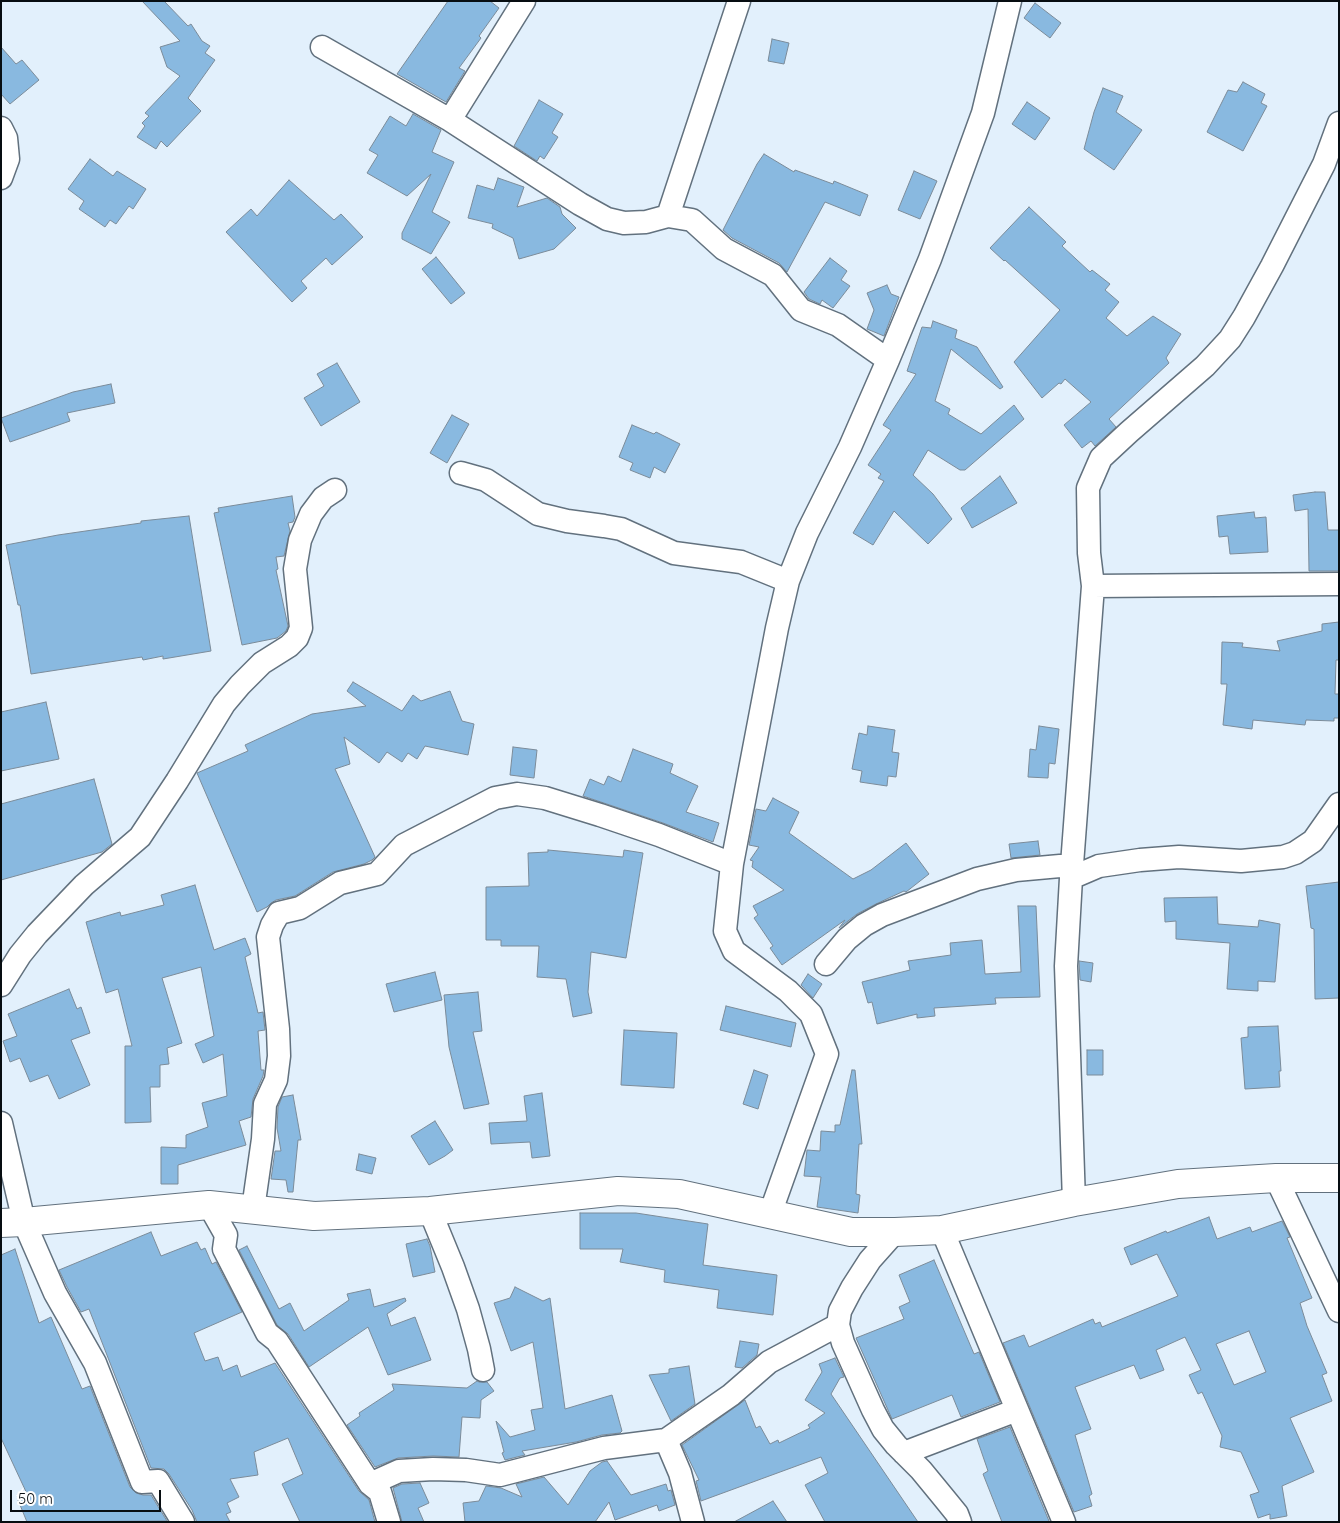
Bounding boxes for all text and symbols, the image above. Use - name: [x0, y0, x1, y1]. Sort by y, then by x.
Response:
- scale bar: [12, 1480, 164, 1512]
- text: 50 m: [18, 1489, 53, 1508]

